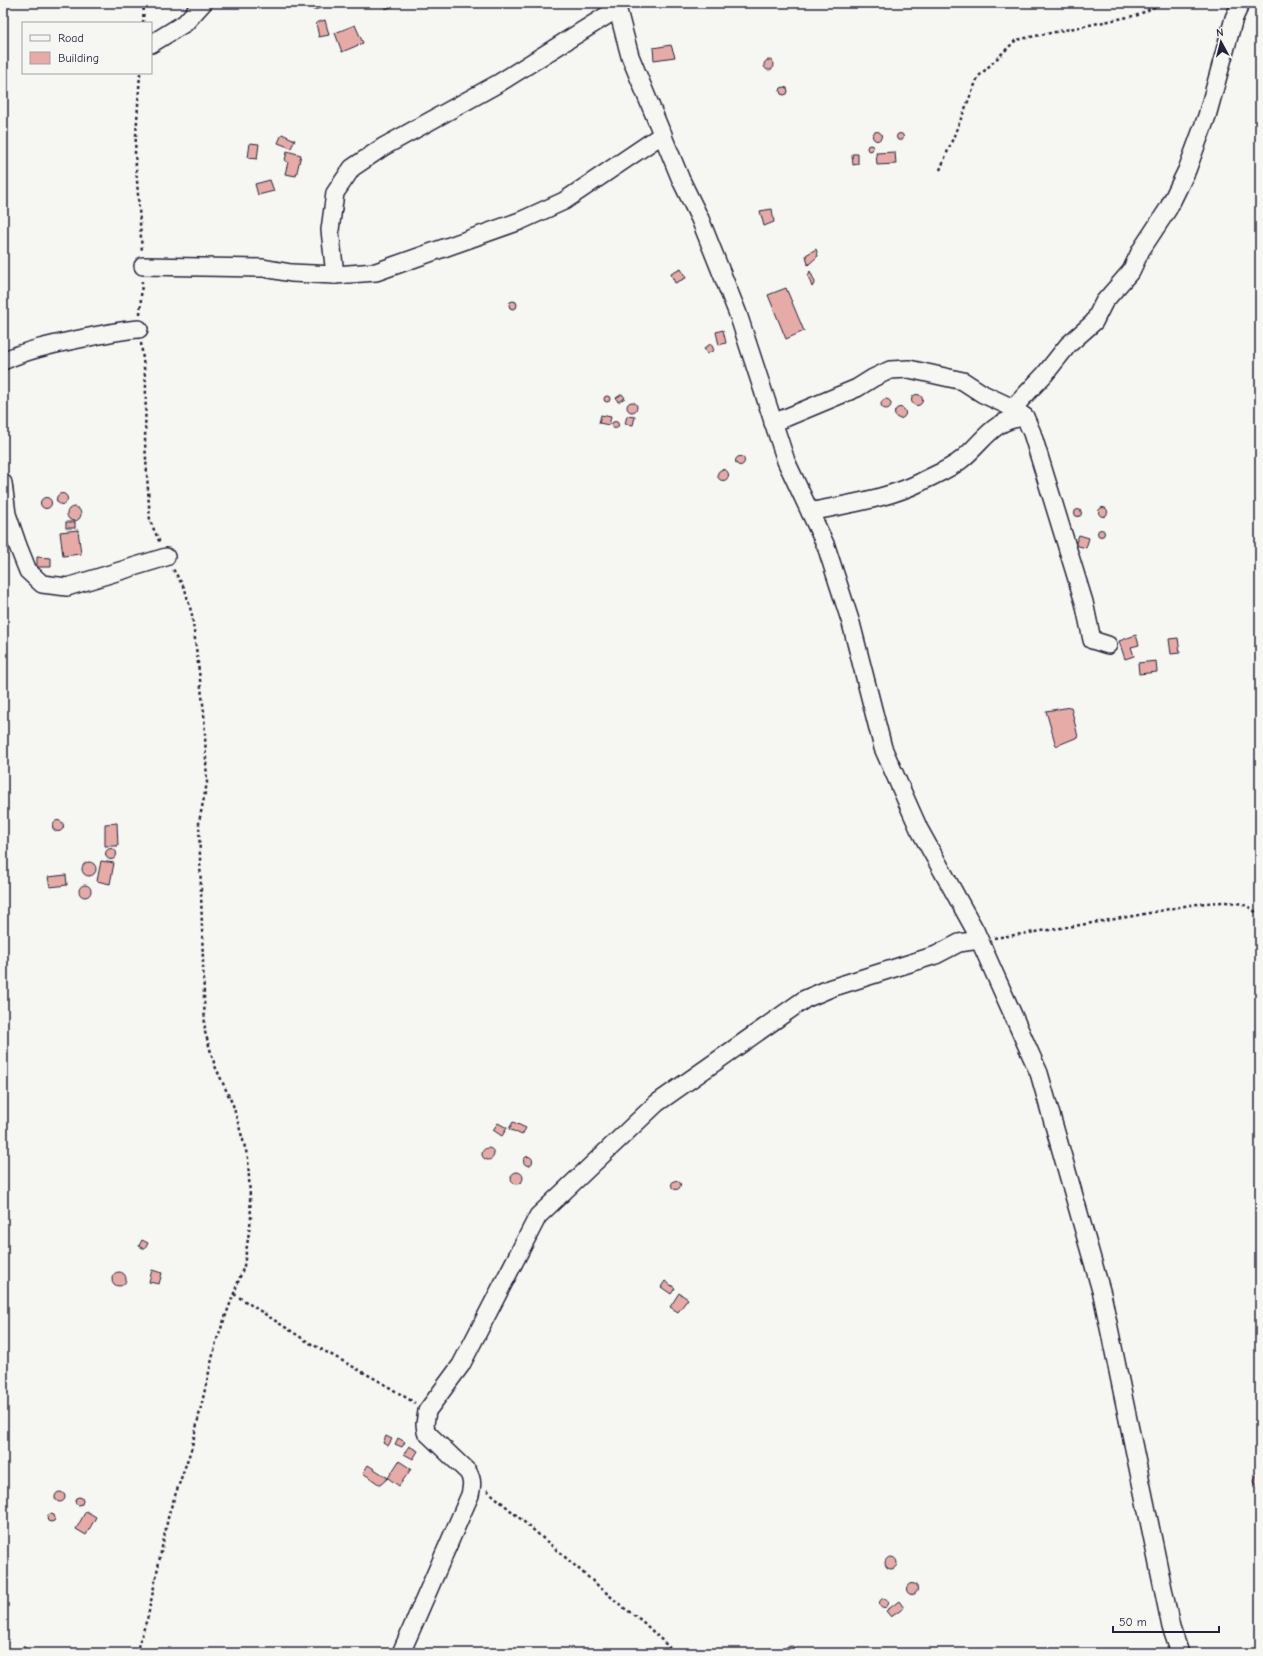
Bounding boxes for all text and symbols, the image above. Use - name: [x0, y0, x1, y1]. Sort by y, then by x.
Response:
- legend: [22, 22, 152, 74]
- north arrow: [1201, 22, 1241, 62]
- text: N: [1215, 26, 1224, 39]
- text: Road: [58, 31, 84, 45]
- text: Building: [58, 51, 99, 65]
- scale bar: [1113, 1608, 1219, 1634]
- text: 50 m: [1119, 1615, 1147, 1629]

